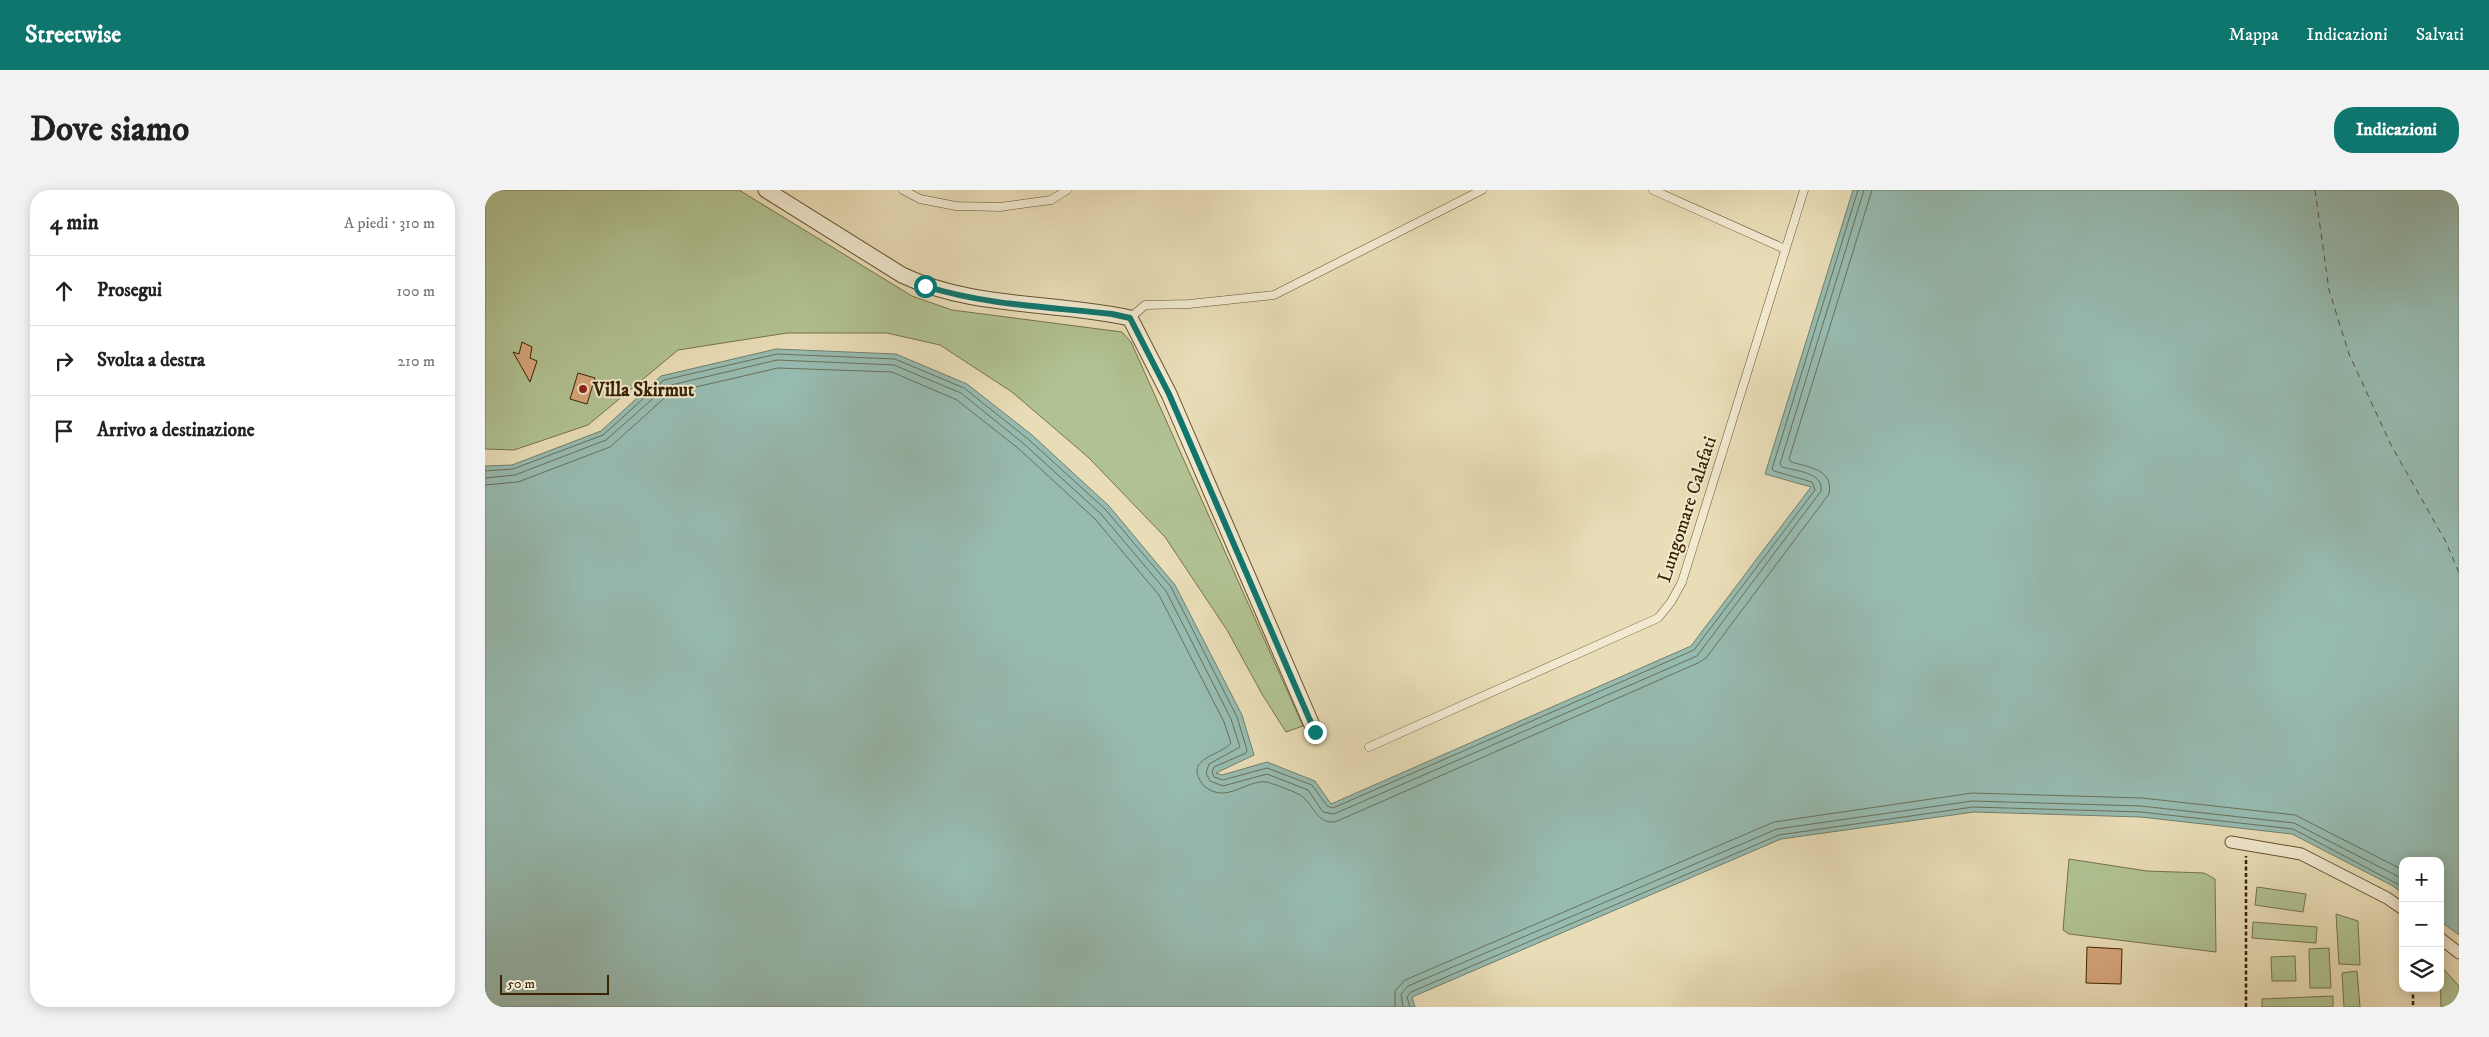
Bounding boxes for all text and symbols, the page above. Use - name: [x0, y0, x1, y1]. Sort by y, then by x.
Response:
- text: Streetwise: [25, 20, 121, 50]
- text: Mappa: [2229, 24, 2279, 46]
- text: Indicazioni: [2307, 24, 2388, 46]
- text: Salvati: [2416, 24, 2464, 46]
- button: Indicazioni: [2334, 107, 2459, 153]
- text: Dove siamo: [30, 108, 189, 152]
- text: 4 min: [50, 210, 99, 236]
- text: A piedi · 310 m: [344, 213, 435, 233]
- route start: [914, 275, 937, 298]
- icon: ahead: [50, 277, 78, 305]
- text: Prosegui: [97, 279, 162, 302]
- text: 100 m: [397, 281, 435, 301]
- icon: right: [50, 347, 78, 375]
- text: Svolta a destra: [97, 349, 205, 372]
- text: 210 m: [397, 351, 435, 371]
- place label: Villa Skirmut: [592, 379, 695, 402]
- marker: Villa Skirmut: [577, 383, 589, 395]
- icon: arrive: [50, 417, 78, 445]
- text: Arrivo a destinazione: [97, 419, 255, 442]
- street label: Lungomare Calafati: [1653, 433, 1722, 585]
- route end: [1304, 721, 1327, 744]
- map controls: [2399, 857, 2444, 992]
- button: +: [2399, 857, 2444, 902]
- button: −: [2399, 902, 2444, 947]
- button: layers: [2399, 947, 2444, 992]
- scale bar: [500, 972, 609, 995]
- text: 50 m: [507, 975, 535, 993]

